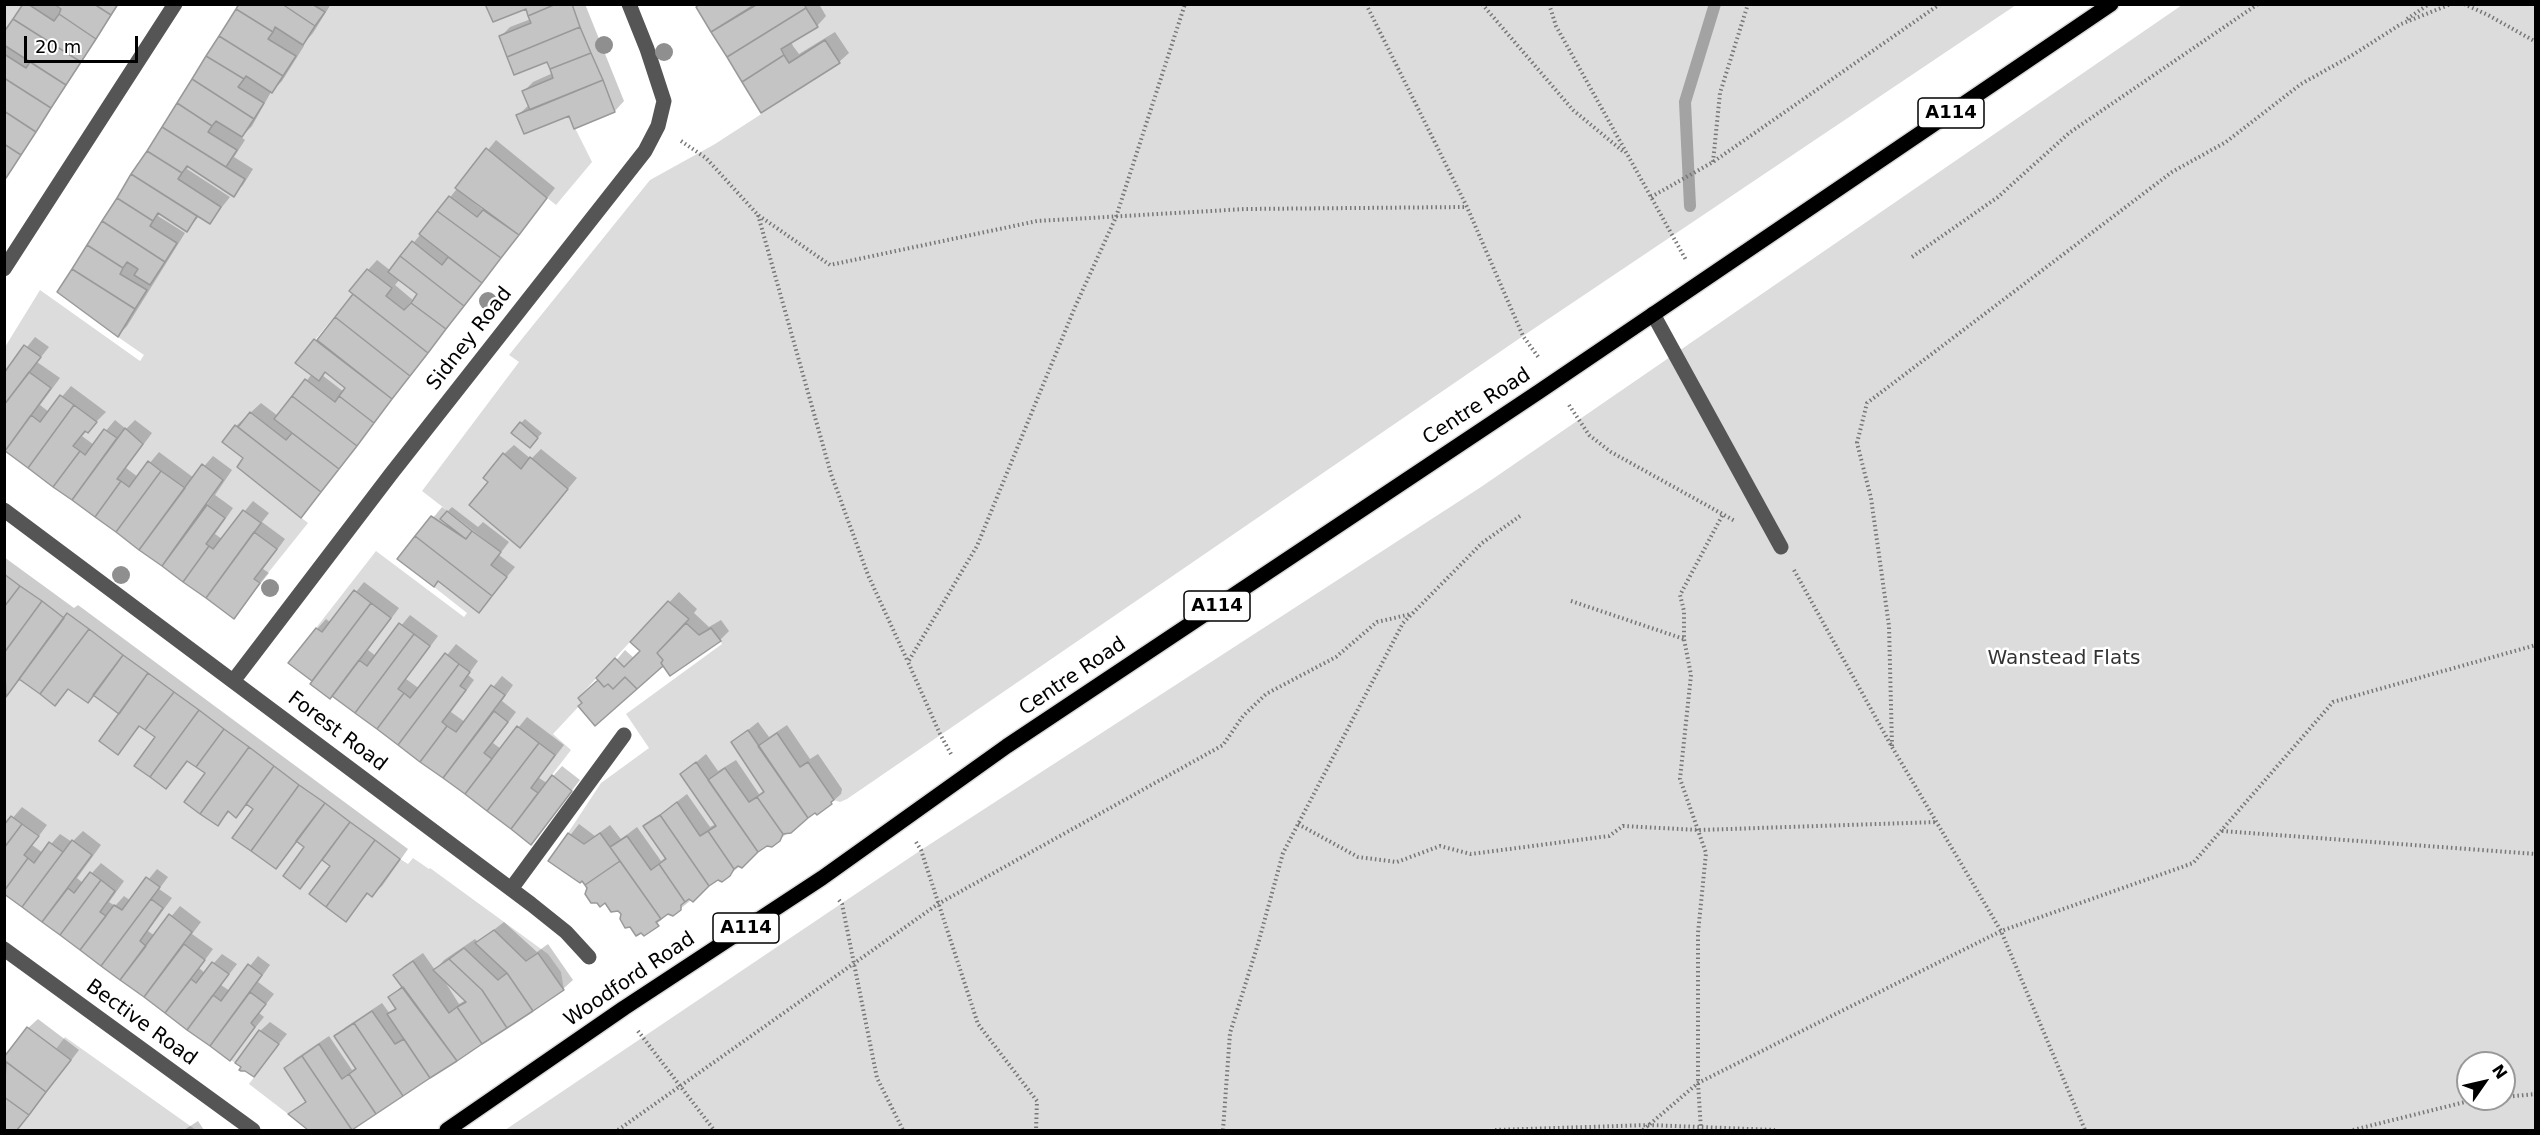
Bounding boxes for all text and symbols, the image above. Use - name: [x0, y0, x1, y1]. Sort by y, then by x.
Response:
- scale bar: [27, 24, 141, 62]
- text: 20 m: [35, 36, 81, 57]
- road number: A114: [1918, 98, 1984, 128]
- street label: Sidney Road: [422, 283, 518, 395]
- street label: Centre Road: [1419, 363, 1535, 451]
- road number: A114: [1184, 591, 1250, 621]
- street label: Centre Road: [1015, 633, 1131, 721]
- park label: Wanstead Flats: [1988, 647, 2140, 671]
- street label: Forest Road: [283, 687, 391, 777]
- road number: A114: [713, 913, 779, 943]
- street label: Woodford Road: [560, 928, 700, 1032]
- street label: Bective Road: [81, 975, 201, 1071]
- north arrow: [2456, 1051, 2516, 1111]
- text: N: [2488, 1061, 2511, 1083]

